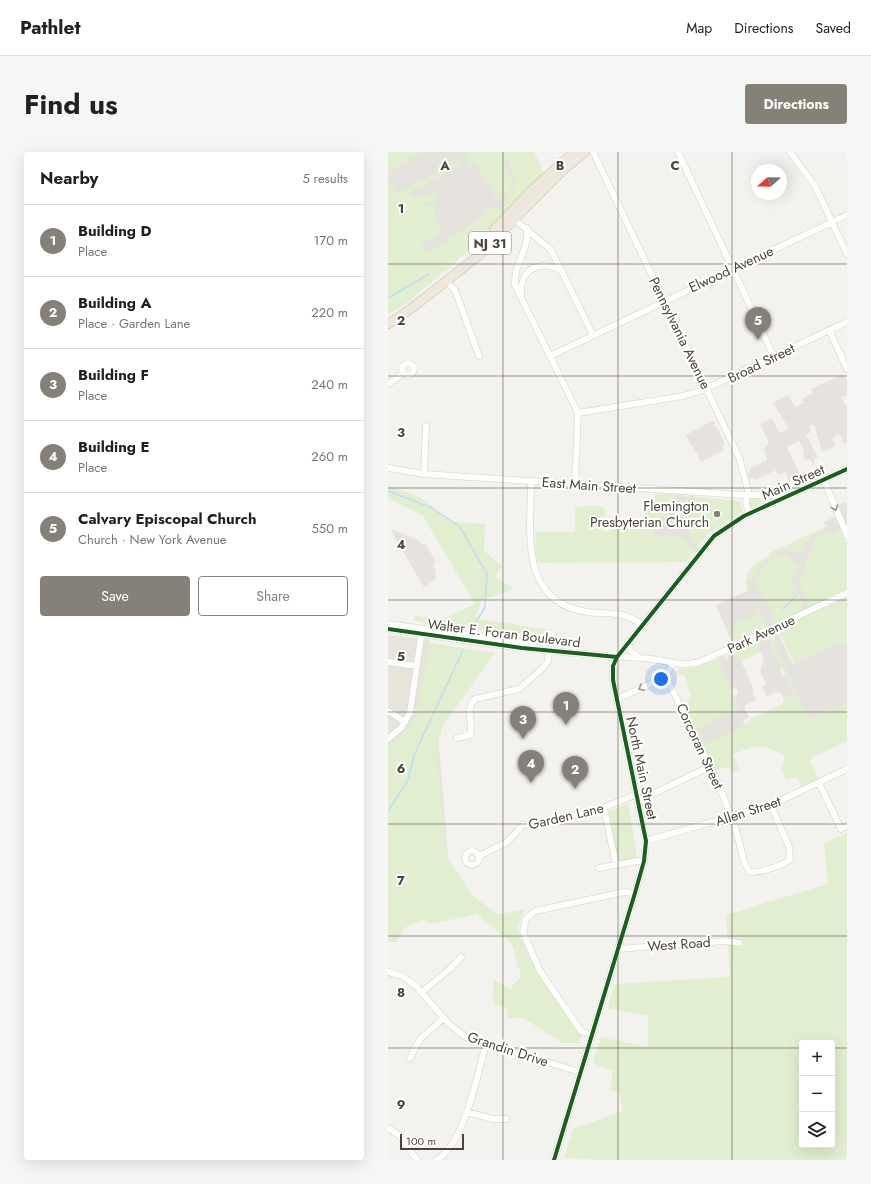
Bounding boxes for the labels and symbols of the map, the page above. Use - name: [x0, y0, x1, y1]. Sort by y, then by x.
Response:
- text: A: [439, 156, 450, 175]
- text: B: [556, 156, 565, 175]
- text: C: [670, 156, 680, 175]
- north arrow: [751, 164, 787, 200]
- text: 1: [398, 199, 404, 218]
- road number: NJ 31: [469, 232, 511, 254]
- street label: Elwood Avenue: [685, 241, 777, 297]
- street label: Pennsylvania Avenue: [644, 274, 716, 392]
- pin: 5: [745, 307, 771, 340]
- text: 2: [397, 311, 405, 330]
- street label: Broad Street: [724, 338, 798, 388]
- text: 3: [397, 423, 405, 442]
- street label: Main Street: [758, 459, 828, 505]
- street label: East Main Street: [541, 472, 637, 498]
- place label: Flemington Presbyterian Church: [590, 496, 709, 532]
- one-way arrow: [831, 504, 839, 511]
- marker: Flemington Presbyterian Church: [712, 509, 722, 519]
- text: 4: [396, 535, 406, 554]
- street label: Park Avenue: [724, 610, 798, 658]
- street label: Walter E. Foran Boulevard: [426, 614, 582, 652]
- text: 5: [397, 647, 405, 666]
- your location: [651, 669, 671, 689]
- one-way arrow: [638, 683, 646, 691]
- pin: 1: [553, 692, 579, 725]
- street label: Corcoran Street: [671, 700, 729, 793]
- pin: 3: [510, 706, 536, 739]
- street label: North Main Street: [621, 715, 663, 822]
- pin: 4: [518, 750, 544, 783]
- pin: 2: [562, 756, 588, 789]
- text: 6: [397, 759, 406, 778]
- street label: Allen Street: [713, 791, 784, 831]
- street label: Garden Lane: [526, 798, 606, 834]
- text: 7: [397, 871, 405, 890]
- street label: West Road: [647, 932, 711, 956]
- text: 8: [397, 983, 405, 1002]
- street label: Grandin Drive: [465, 1027, 551, 1071]
- text: 9: [397, 1095, 406, 1114]
- scale bar: [400, 1132, 464, 1151]

